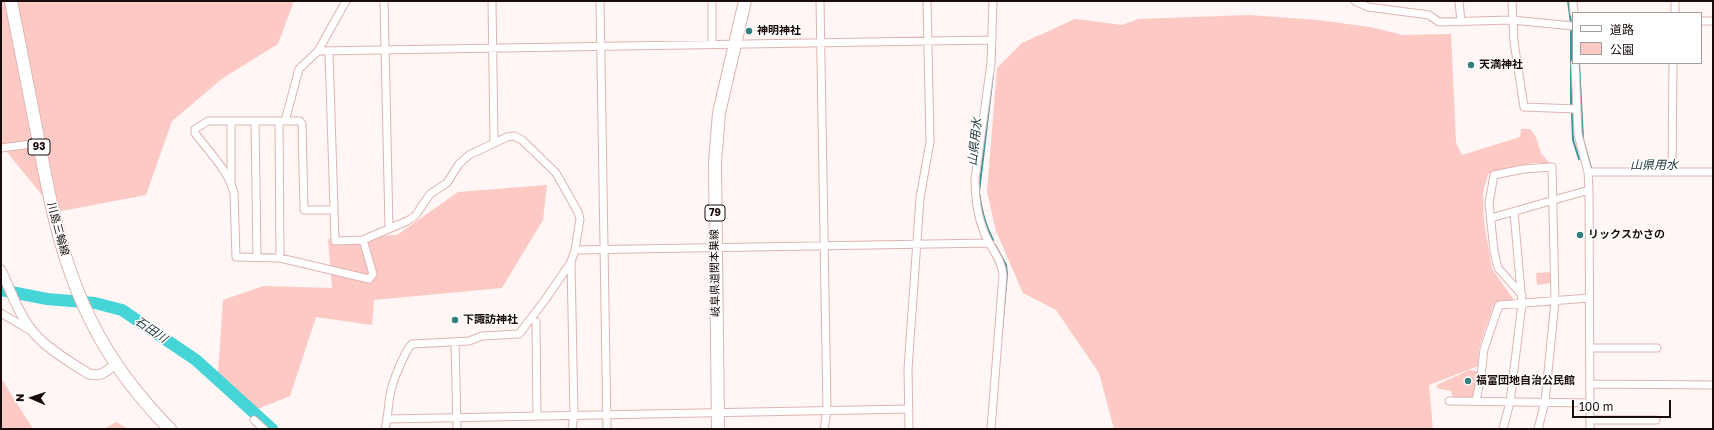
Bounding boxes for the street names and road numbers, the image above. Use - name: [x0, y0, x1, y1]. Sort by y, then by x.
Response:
- road number: 93: [28, 139, 50, 155]
- street label: 川島三輪線: [45, 201, 71, 257]
- road number: 79: [705, 205, 725, 221]
- street label: 岐阜県道関本巣線: [708, 229, 722, 317]

